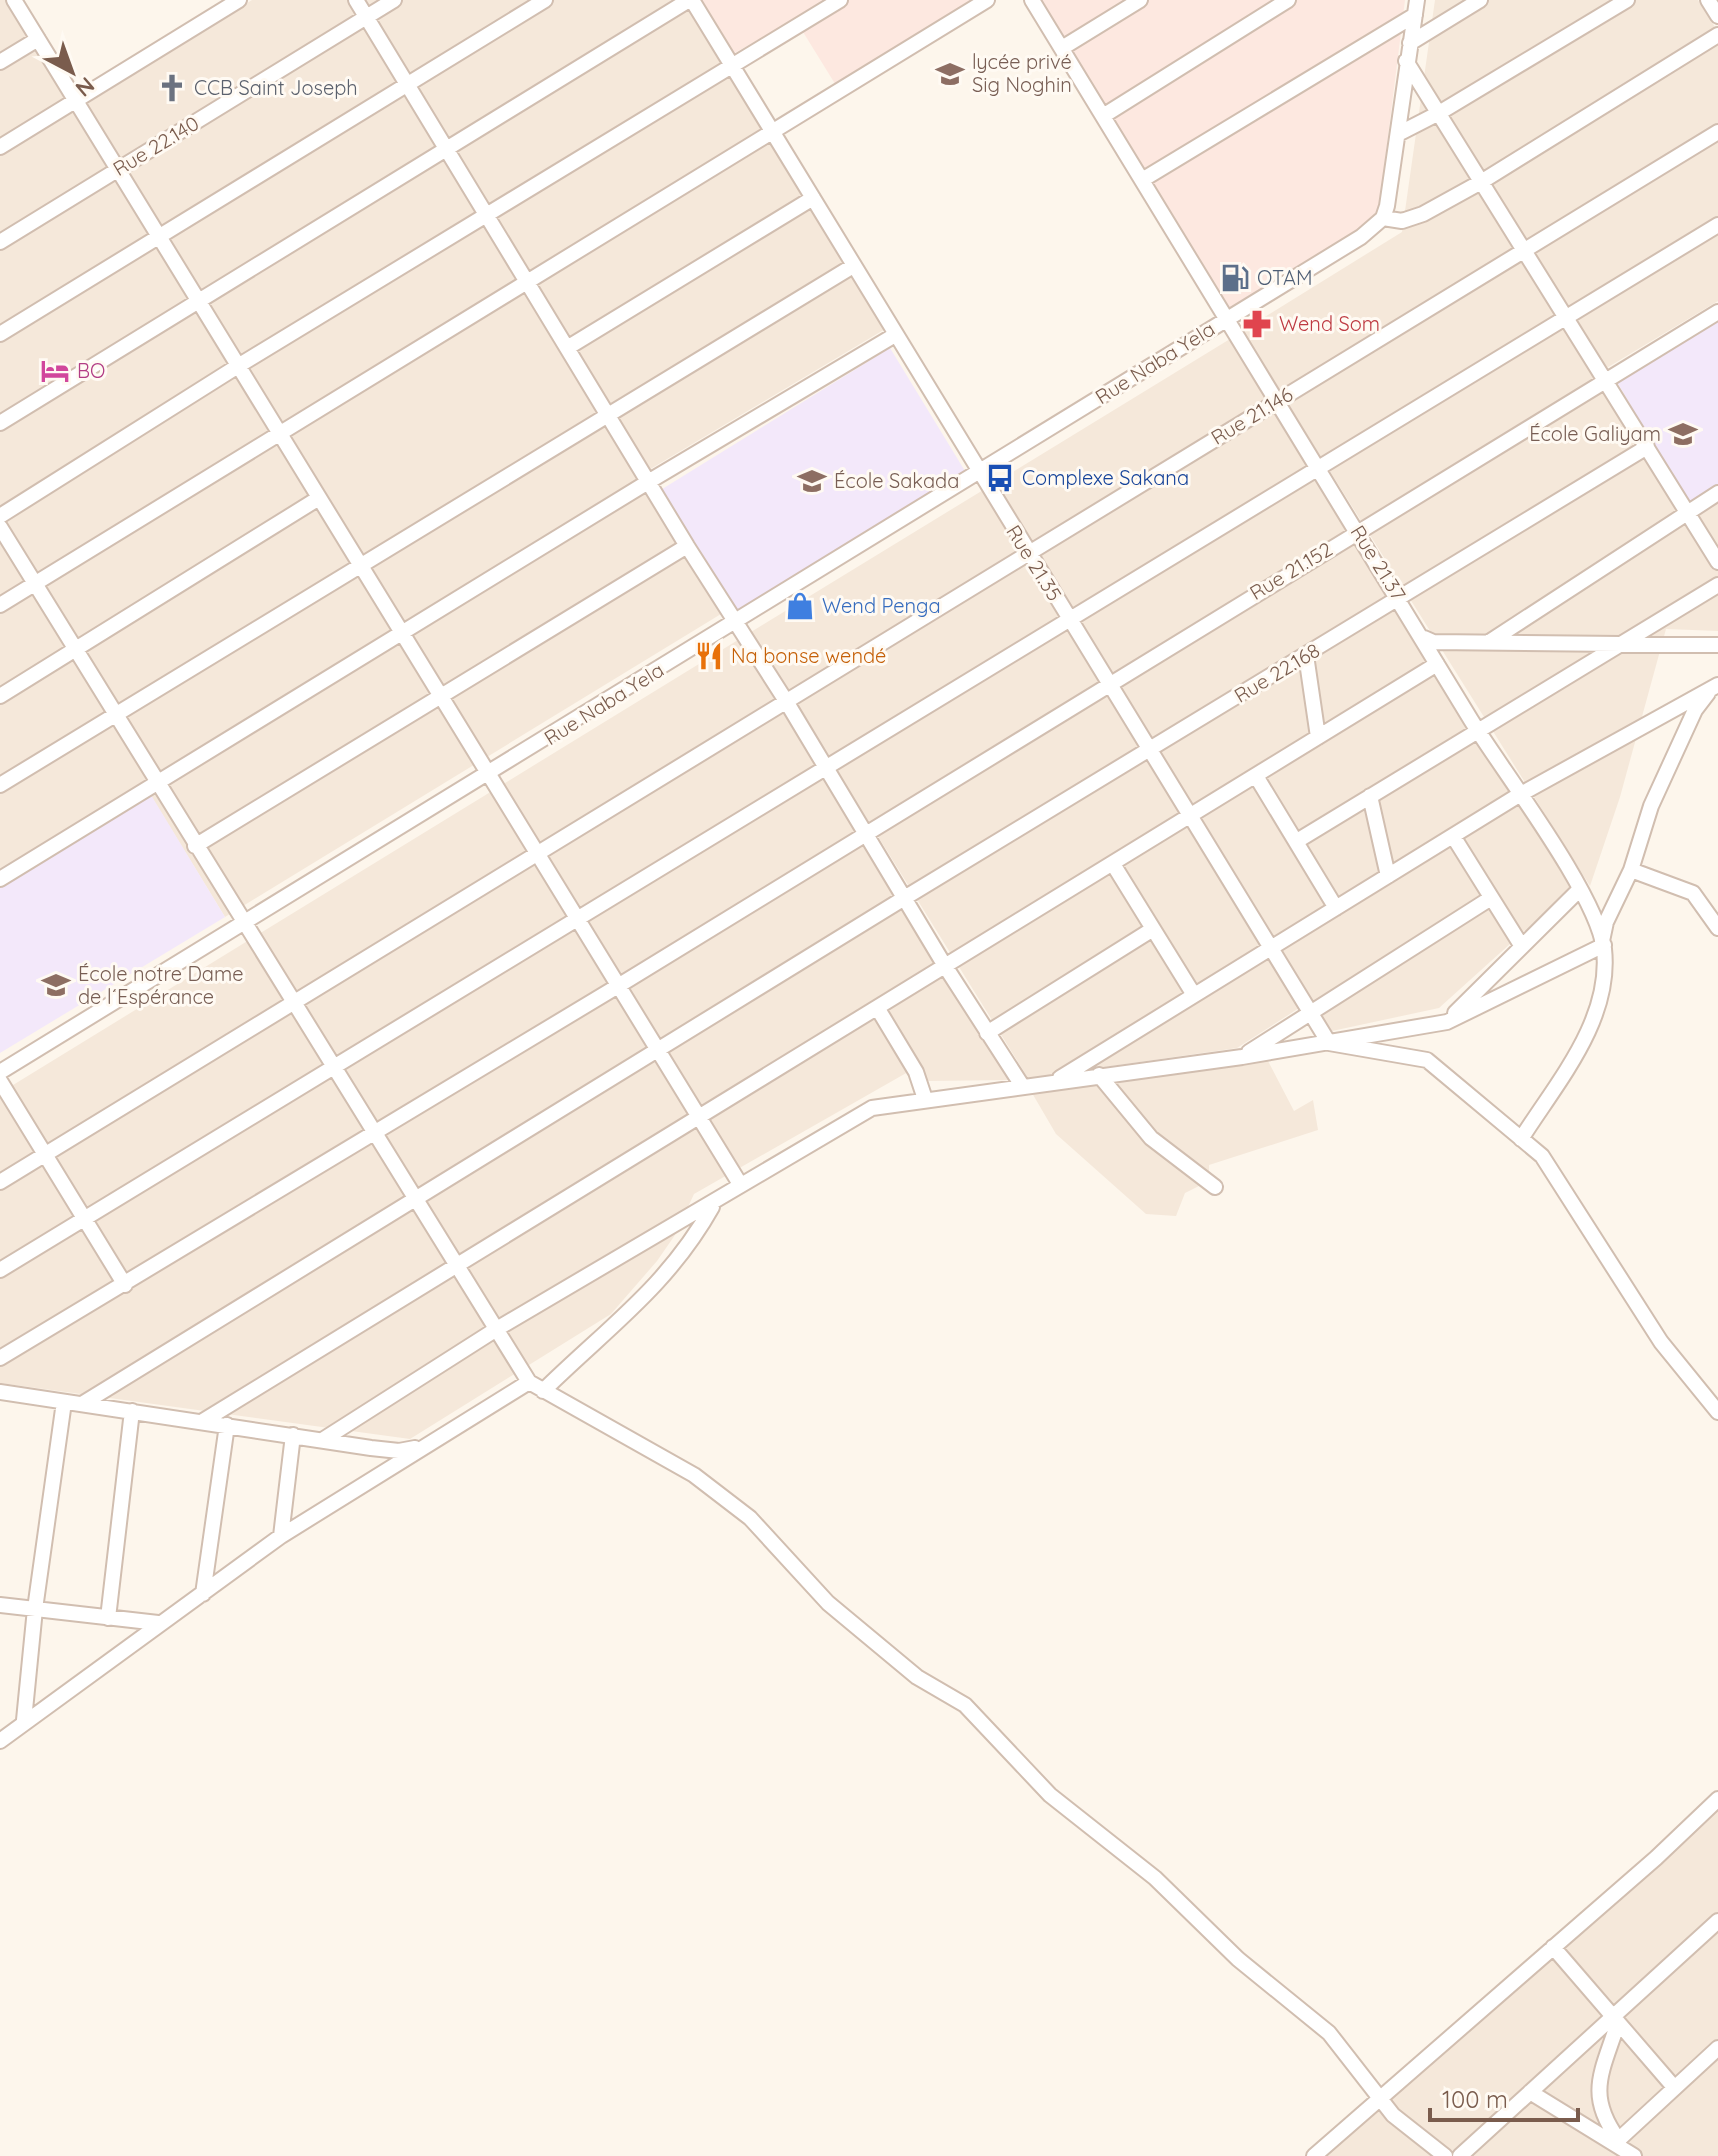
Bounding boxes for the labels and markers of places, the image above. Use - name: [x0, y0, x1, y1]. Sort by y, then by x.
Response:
- place label: lycée privé Sig Noghin: [972, 49, 1072, 97]
- school or university icon: lycée privé Sig Noghin: [935, 59, 965, 89]
- church icon: CCB Saint Joseph: [157, 73, 187, 103]
- place label: CCB Saint Joseph: [194, 75, 358, 100]
- fuel station icon: OTAM: [1220, 263, 1250, 293]
- place label: OTAM: [1257, 265, 1312, 290]
- pharmacy icon: Wend Som: [1242, 309, 1272, 339]
- place label: Wend Som: [1279, 311, 1380, 336]
- hotel icon: BO: [40, 356, 70, 386]
- place label: BO: [77, 358, 105, 383]
- school or university icon: École Galiyam: [1668, 419, 1698, 449]
- place label: École Galiyam: [1529, 421, 1661, 446]
- bus stop icon: Complexe Sakana: [985, 463, 1015, 493]
- place label: Complexe Sakana: [1022, 465, 1189, 490]
- school or university icon: École Sakada: [797, 466, 827, 496]
- place label: École Sakada: [834, 468, 959, 493]
- shop icon: Wend Penga: [785, 591, 815, 621]
- place label: Wend Penga: [822, 593, 941, 618]
- restaurant icon: Na bonse wendé: [694, 641, 724, 671]
- place label: Na bonse wendé: [731, 643, 886, 668]
- place label: École notre Dame de l´Espérance: [78, 961, 243, 1009]
- school or university icon: École notre Dame de l´Espérance: [41, 970, 71, 1000]

